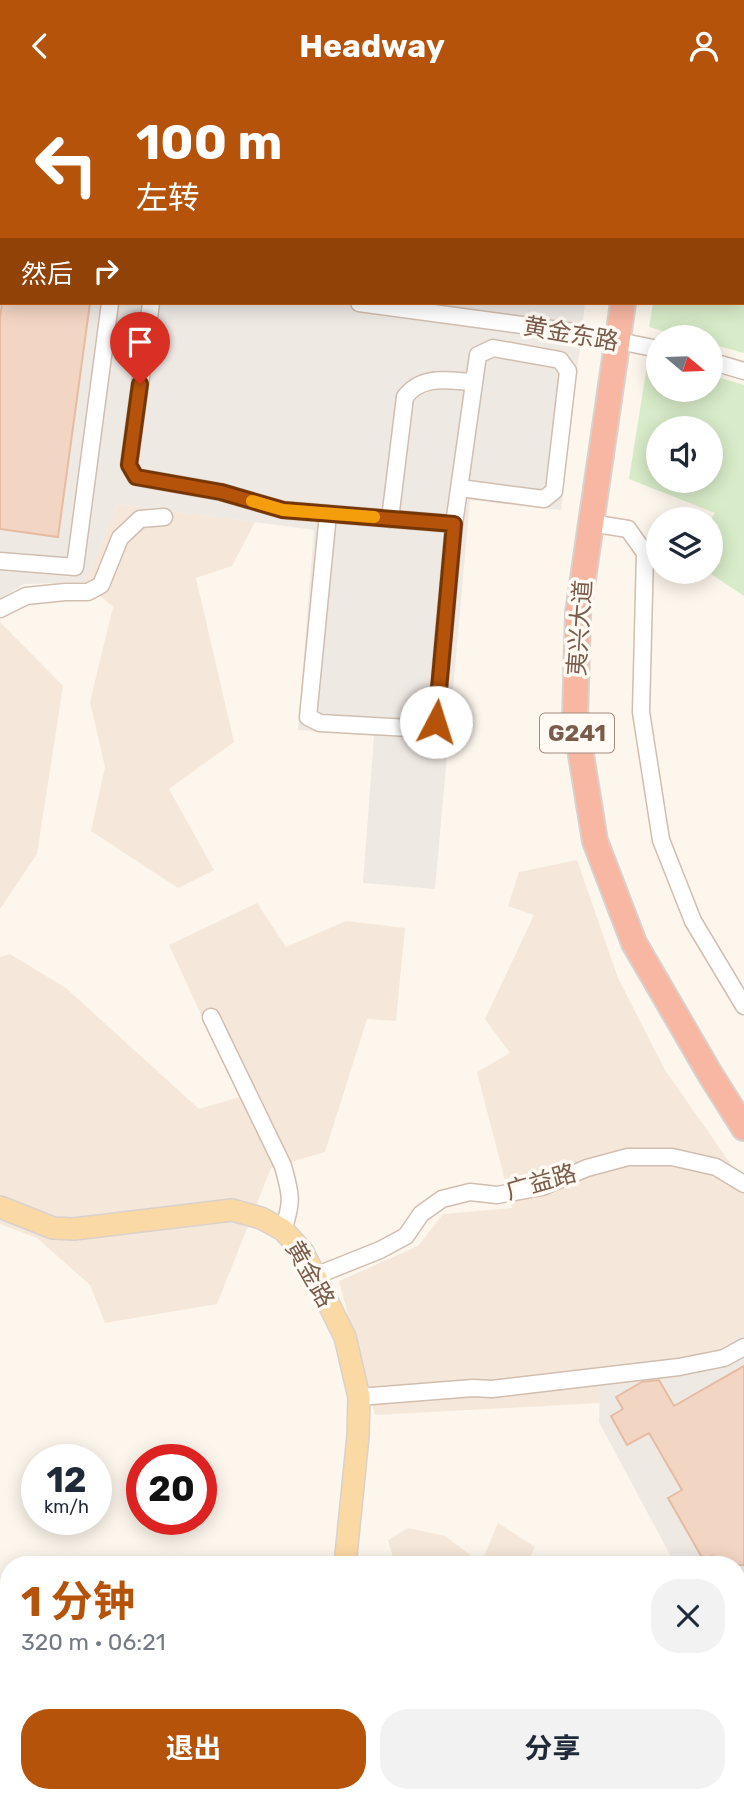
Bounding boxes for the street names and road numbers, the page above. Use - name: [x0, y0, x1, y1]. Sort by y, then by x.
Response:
- street label: 黄金东路: [521, 312, 621, 356]
- street label: 夷兴大道: [563, 579, 597, 677]
- road number: G241: [540, 713, 614, 753]
- street label: 广益路: [503, 1159, 579, 1205]
- street label: 黄金路: [280, 1236, 340, 1312]

